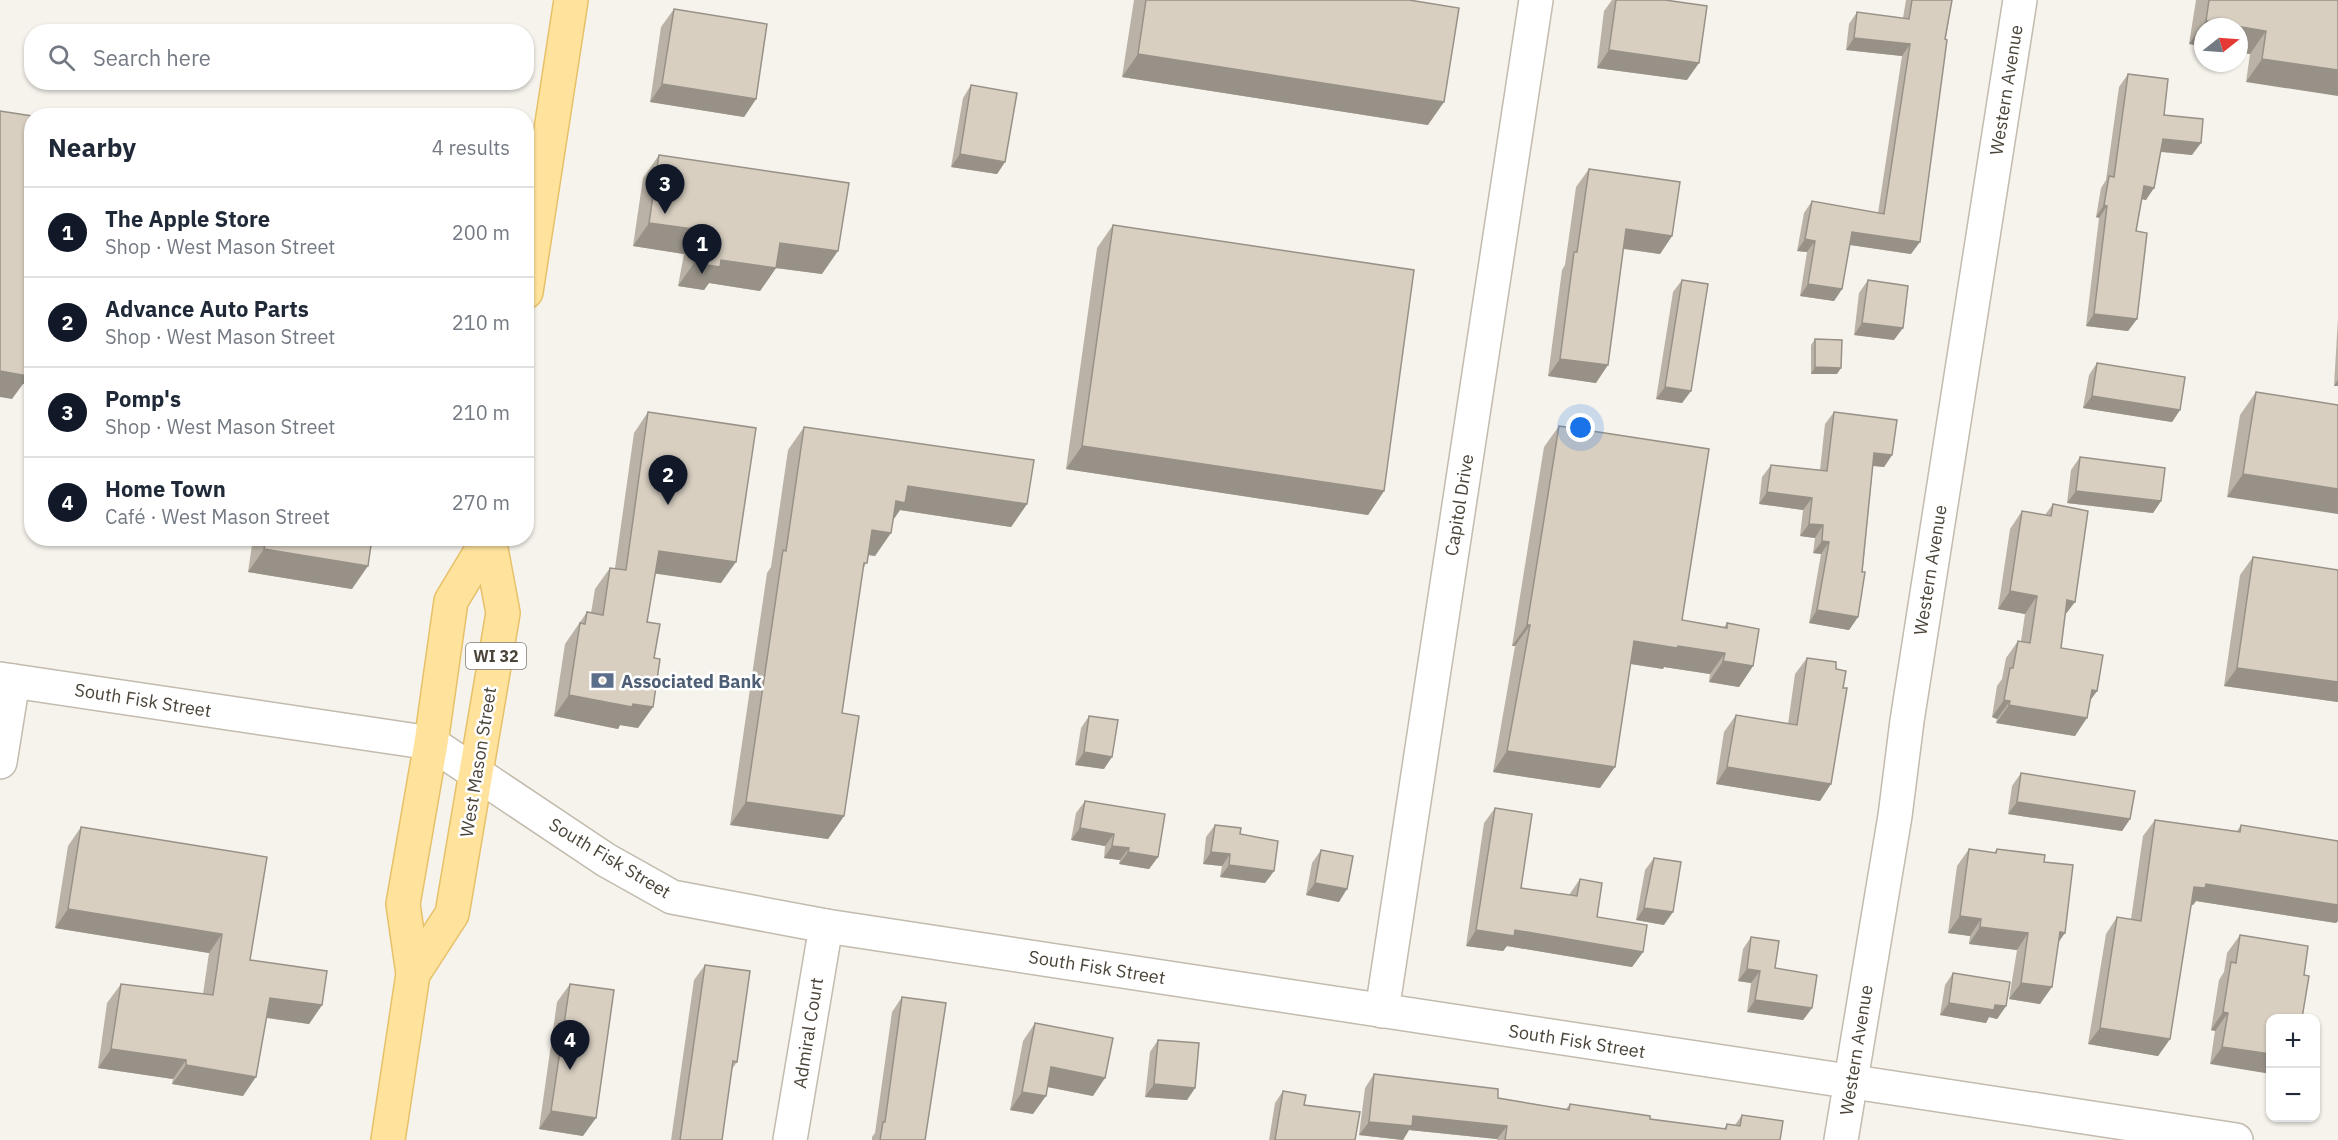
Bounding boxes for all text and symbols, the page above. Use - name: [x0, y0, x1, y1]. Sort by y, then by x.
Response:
- north arrow: [2194, 18, 2248, 72]
- street label: Western Avenue: [1984, 23, 2028, 157]
- search box: [24, 24, 534, 90]
- icon: search: [45, 41, 78, 74]
- text: Search here: [93, 43, 211, 72]
- text: Nearby: [48, 130, 136, 164]
- text: 4 results: [432, 134, 510, 161]
- pin: 3: [646, 164, 684, 214]
- text: The Apple Store: [105, 204, 270, 233]
- text: 1: [62, 219, 74, 246]
- text: 200 m: [452, 219, 510, 246]
- pin: 1: [682, 224, 722, 274]
- text: Shop · West Mason Street: [105, 233, 335, 260]
- text: Advance Auto Parts: [105, 294, 309, 323]
- text: 2: [62, 309, 74, 336]
- text: 210 m: [452, 309, 510, 336]
- text: Shop · West Mason Street: [105, 323, 335, 350]
- text: Pomp's: [105, 384, 181, 413]
- text: 3: [62, 399, 74, 426]
- text: 210 m: [452, 399, 510, 426]
- text: Shop · West Mason Street: [105, 413, 335, 440]
- your location: [1566, 413, 1595, 442]
- street label: Capitol Drive: [1440, 452, 1478, 558]
- pin: 2: [648, 456, 688, 505]
- text: Home Town: [105, 474, 226, 503]
- text: 4: [62, 489, 74, 516]
- text: 270 m: [452, 489, 510, 516]
- text: Café · West Mason Street: [105, 503, 330, 530]
- street label: Western Avenue: [1908, 503, 1952, 637]
- road number: WI 32: [466, 643, 526, 669]
- bank icon: Associated Bank: [590, 668, 616, 694]
- place label: Associated Bank: [621, 670, 762, 693]
- street label: South Fisk Street: [73, 678, 213, 722]
- street label: West Mason Street: [455, 685, 501, 839]
- street label: South Fisk Street: [545, 813, 675, 903]
- street label: South Fisk Street: [1027, 945, 1167, 989]
- street label: Admiral Court: [788, 976, 828, 1090]
- street label: Western Avenue: [1834, 983, 1878, 1117]
- map controls: [2266, 1014, 2320, 1122]
- button: +: [2266, 1014, 2320, 1068]
- street label: South Fisk Street: [1507, 1019, 1647, 1063]
- pin: 4: [550, 1020, 590, 1070]
- button: −: [2266, 1068, 2320, 1122]

